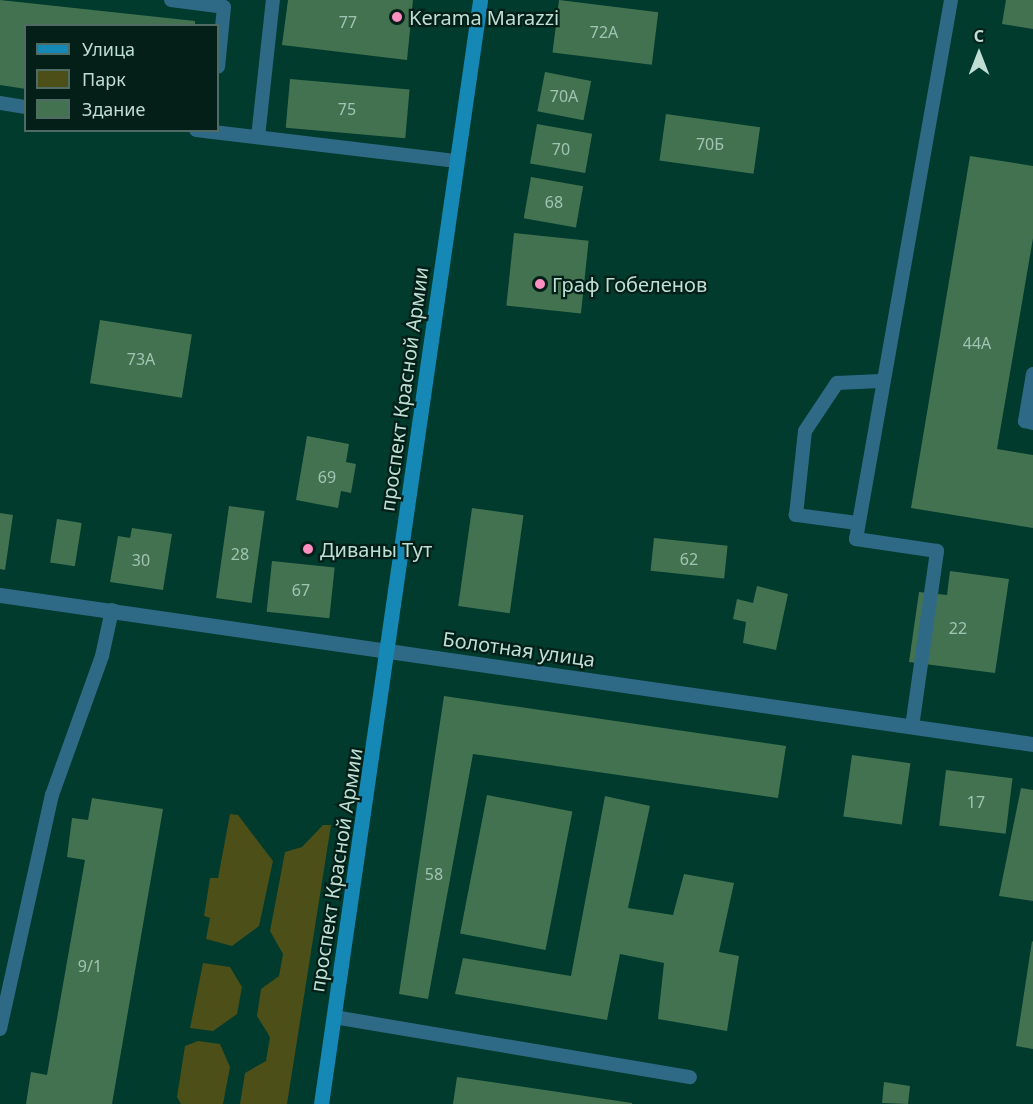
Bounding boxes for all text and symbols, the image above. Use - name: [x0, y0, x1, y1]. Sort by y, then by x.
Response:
- place label: Kerama Marazzi: [409, 5, 559, 29]
- marker: Kerama Marazzi: [390, 10, 404, 24]
- house number: 77: [339, 12, 357, 32]
- house number: 72А: [590, 22, 618, 42]
- legend: [24, 24, 219, 132]
- north arrow: [949, 24, 1009, 84]
- text: С: [974, 25, 984, 47]
- text: Улица: [82, 37, 135, 61]
- text: Парк: [82, 67, 126, 91]
- house number: 70А: [550, 86, 578, 106]
- text: Здание: [82, 97, 145, 121]
- house number: 75: [338, 99, 356, 119]
- house number: 70Б: [696, 134, 724, 154]
- house number: 70: [552, 139, 570, 159]
- house number: 68: [545, 192, 563, 212]
- street label: проспект Красной Армии: [375, 265, 433, 513]
- place label: Граф Гобеленов: [552, 272, 707, 296]
- marker: Граф Гобеленов: [533, 277, 547, 291]
- house number: 44А: [963, 333, 991, 353]
- house number: 73А: [127, 349, 155, 369]
- house number: 69: [318, 467, 336, 487]
- place label: Диваны Тут: [320, 537, 432, 561]
- marker: Диваны Тут: [301, 542, 315, 556]
- house number: 28: [231, 544, 249, 564]
- house number: 62: [680, 549, 698, 569]
- house number: 30: [132, 550, 150, 570]
- house number: 67: [292, 580, 310, 600]
- house number: 22: [949, 618, 967, 638]
- street label: Болотная улица: [441, 626, 597, 672]
- street label: проспект Красной Армии: [305, 746, 367, 994]
- house number: 17: [967, 792, 985, 812]
- house number: 58: [425, 864, 443, 884]
- house number: 9/1: [78, 956, 102, 976]

